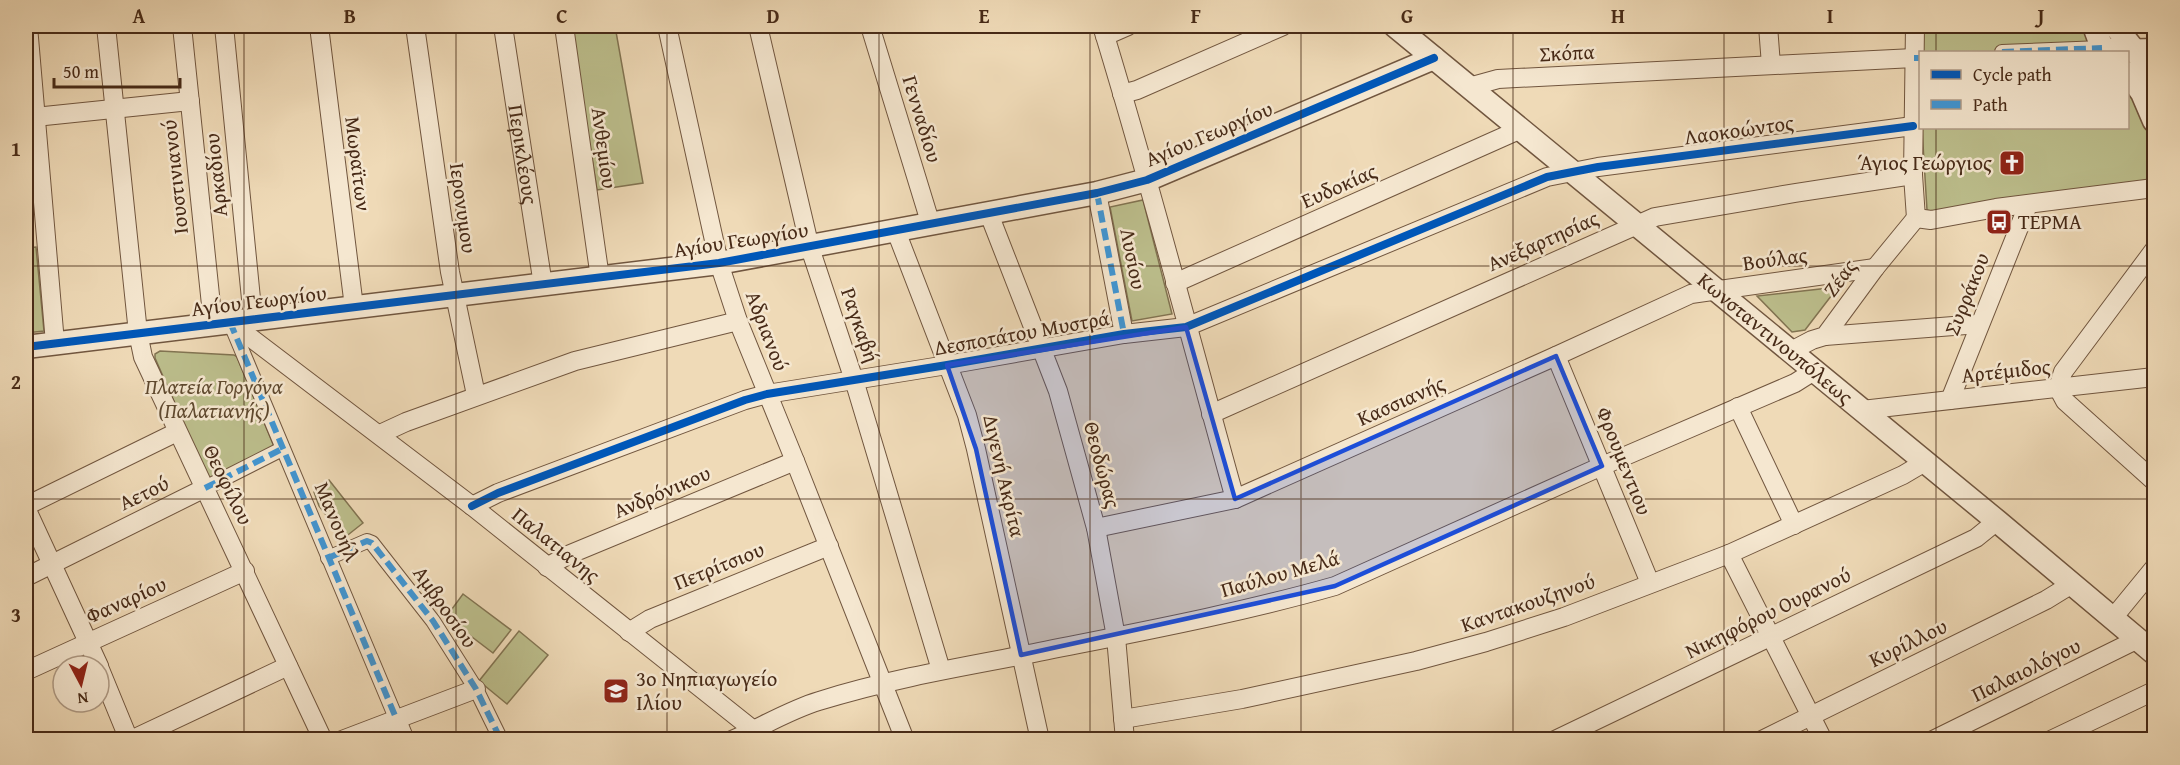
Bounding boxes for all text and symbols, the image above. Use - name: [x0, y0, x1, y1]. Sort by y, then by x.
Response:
- text: A: [133, 1, 146, 30]
- text: B: [344, 1, 356, 30]
- text: C: [556, 1, 568, 30]
- text: D: [766, 1, 780, 30]
- text: E: [979, 1, 990, 30]
- text: F: [1191, 1, 1201, 30]
- text: G: [1401, 1, 1413, 30]
- text: H: [1611, 1, 1625, 30]
- text: I: [1827, 1, 1833, 30]
- text: J: [2035, 1, 2045, 30]
- street label: Σκόπα: [1538, 36, 1596, 69]
- scale bar: [54, 51, 180, 89]
- legend: [1919, 51, 2129, 129]
- text: 50 m: [63, 58, 99, 85]
- text: Cycle path: [1973, 61, 2052, 88]
- street label: Γενναδίου: [895, 71, 950, 166]
- text: Path: [1973, 91, 2008, 118]
- street label: Αγίου Γεωργίου: [1140, 93, 1278, 174]
- street label: Περικλέους: [500, 102, 546, 207]
- street label: Ανθεμίου: [583, 105, 626, 191]
- street label: Λαοκοώντος: [1682, 106, 1796, 153]
- street label: Μωραϊτων: [337, 115, 380, 213]
- street label: Ιουστινιανού: [153, 118, 196, 236]
- street label: Αρκαδίου: [196, 132, 235, 218]
- text: 1: [11, 134, 21, 163]
- place label: Άγιος Γεώργιος: [1858, 147, 1992, 178]
- church icon: Άγιος Γεώργιος: [1997, 148, 2027, 178]
- street label: Ευδοκίας: [1296, 155, 1382, 216]
- street label: Ιερονυμου: [442, 161, 485, 255]
- street label: Ανεξαρτησίας: [1482, 202, 1604, 279]
- place label: ΤΕΡΜΑ: [2018, 206, 2082, 237]
- bus stop icon: ΤΕΡΜΑ: [1984, 207, 2014, 237]
- street label: Αγίου Γεωργίου: [671, 214, 811, 265]
- street label: Λυσίου: [1112, 226, 1155, 292]
- street label: Βούλας: [1741, 239, 1809, 278]
- street label: Συρράκου: [1936, 248, 1997, 340]
- street label: Ζέας: [1815, 252, 1864, 303]
- street label: Κωνσταντινουπόλεως: [1691, 265, 1860, 412]
- street label: Αγίου Γεωργίου: [190, 277, 328, 324]
- street label: Ραγκαβή: [833, 283, 888, 366]
- street label: Αδριανού: [738, 286, 797, 375]
- street label: Δεσποτάτου Μυστρά: [932, 302, 1112, 363]
- street label: Αρτέμιδος: [1960, 350, 2052, 391]
- text: 2: [11, 367, 21, 396]
- street label: Κασσιανής: [1352, 367, 1450, 434]
- park label: Πλατεία Γοργόνα (Παλατιανής): [144, 371, 283, 426]
- street label: Φρουμεντιου: [1589, 402, 1660, 520]
- street label: Διγενή Ακρίτα: [975, 412, 1034, 540]
- street label: Θεοδώρας: [1076, 418, 1129, 512]
- street label: Θεοφίλου: [196, 439, 261, 530]
- street label: Ανδρόνικου: [608, 457, 715, 526]
- street label: Αετού: [114, 467, 174, 518]
- street label: Μανουήλ: [307, 477, 368, 567]
- street label: Παλατιανης: [506, 499, 607, 590]
- street label: Πετρίτσιου: [669, 533, 769, 598]
- street label: Παύλου Μελά: [1217, 542, 1343, 605]
- street label: Αμβροσίου: [406, 559, 485, 654]
- street label: Νικηφόρου Ουρανού: [1680, 559, 1856, 666]
- street label: Καντακουζηνού: [1457, 565, 1599, 640]
- street label: Φαναρίου: [80, 568, 171, 631]
- text: 3: [11, 600, 21, 629]
- street label: Κυρίλλου: [1863, 610, 1952, 675]
- street label: Παλαιολόγου: [1966, 630, 2086, 709]
- north arrow: [51, 654, 111, 714]
- place label: 3ο Νηπιαγωγείο Ιλίου: [636, 663, 777, 718]
- school or university icon: 3ο Νηπιαγωγείο Ιλίου: [601, 676, 631, 706]
- text: N: [76, 686, 90, 711]

